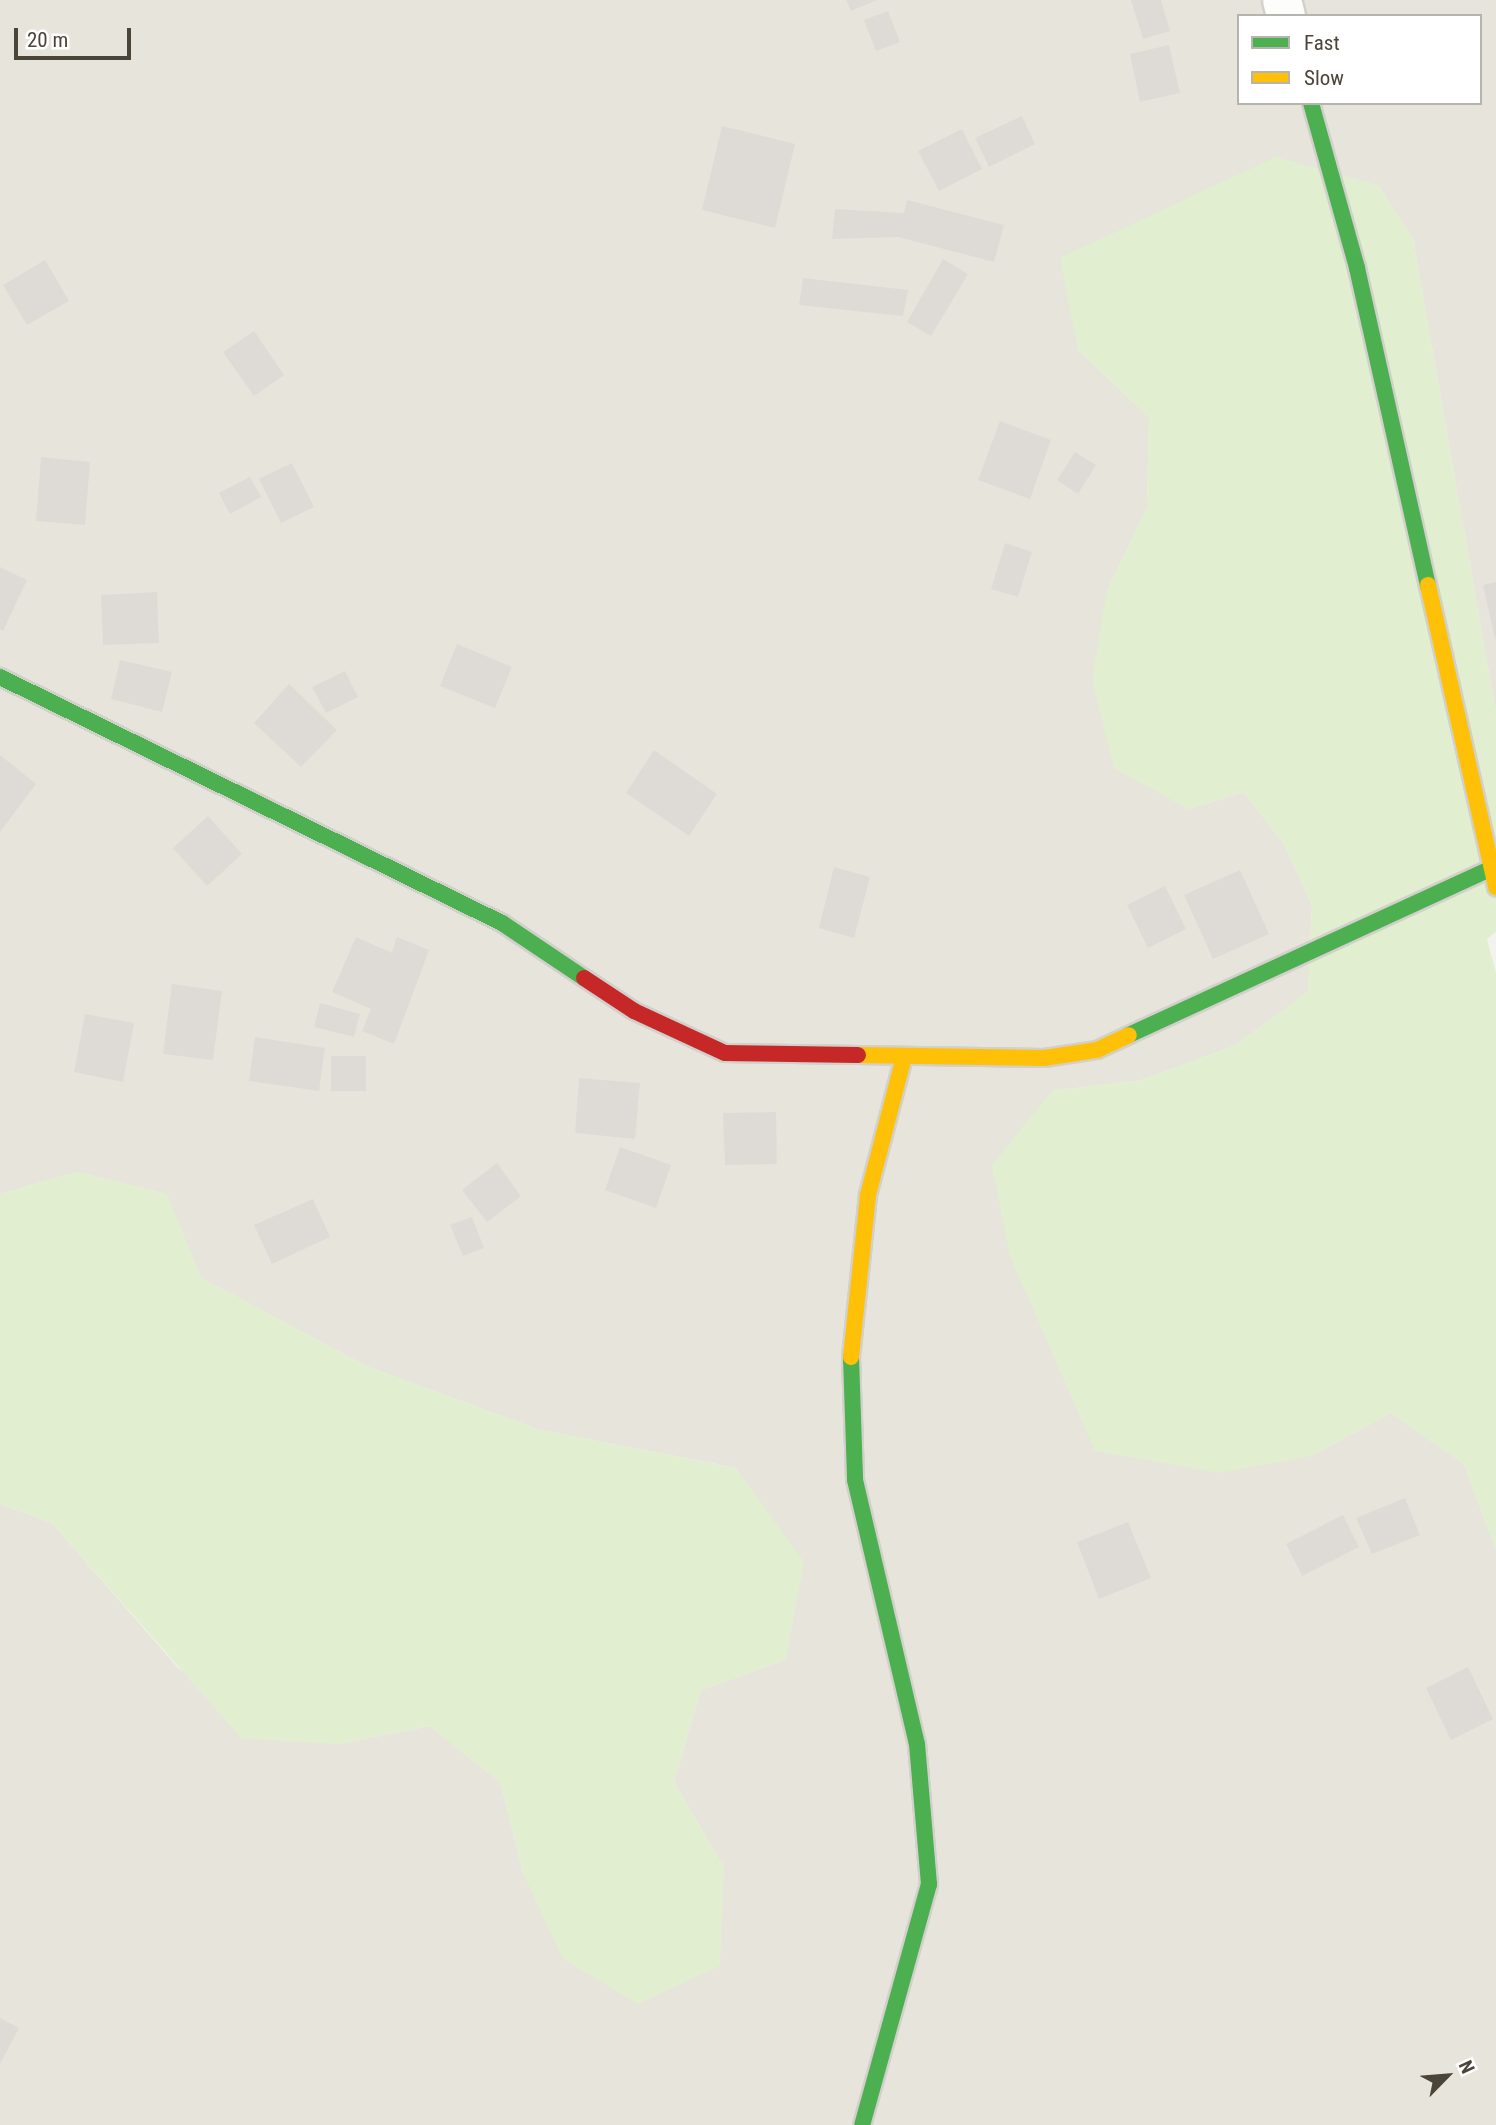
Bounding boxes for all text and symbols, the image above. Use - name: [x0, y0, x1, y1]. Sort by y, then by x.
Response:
- scale bar: [18, 14, 135, 58]
- legend: [1237, 14, 1482, 105]
- text: 20 m: [27, 28, 68, 52]
- text: Fast: [1304, 31, 1340, 55]
- text: Slow: [1304, 66, 1344, 90]
- north arrow: [1412, 2041, 1482, 2111]
- text: N: [1454, 2057, 1479, 2077]

